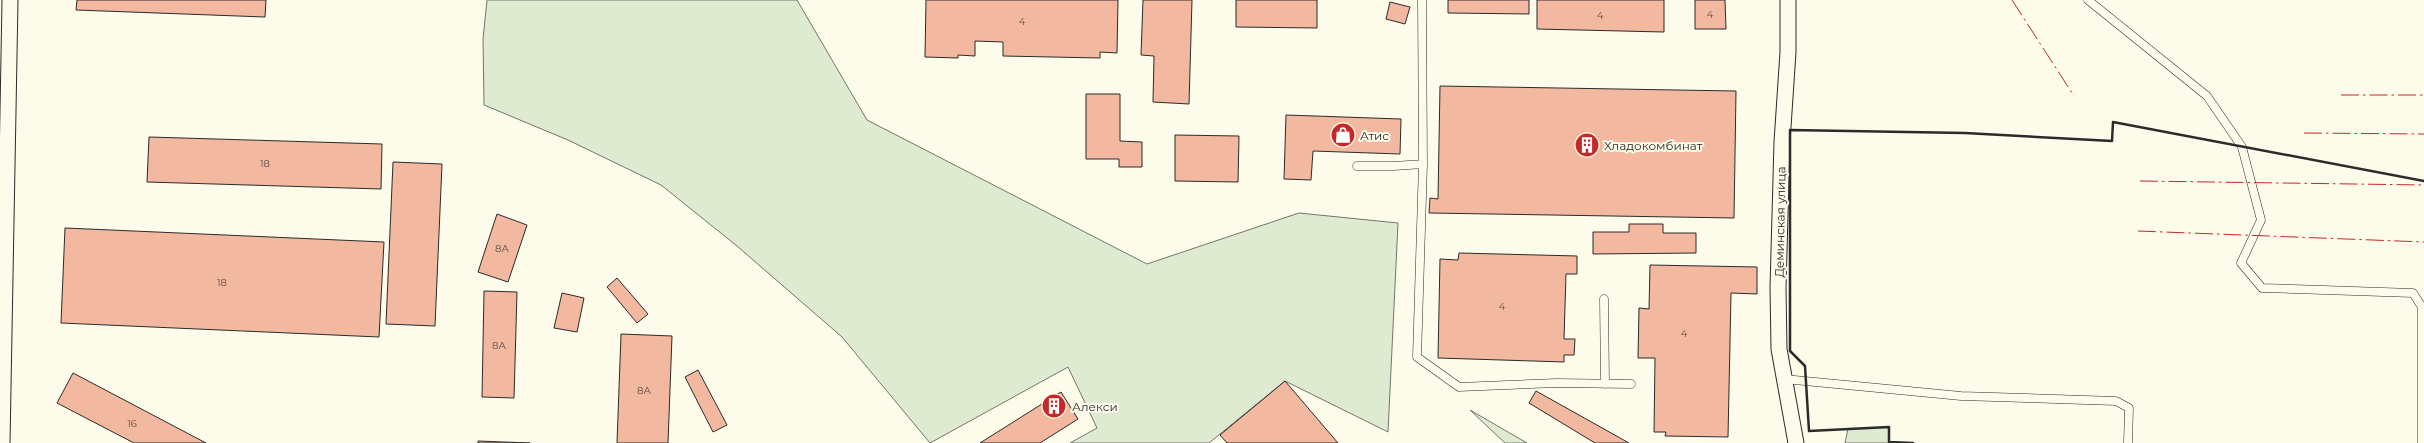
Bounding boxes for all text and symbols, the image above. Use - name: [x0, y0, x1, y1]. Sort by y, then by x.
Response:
- house number: 4: [1707, 8, 1714, 21]
- house number: 4: [1597, 9, 1604, 22]
- house number: 4: [1019, 15, 1026, 28]
- shop icon: Атис: [1330, 122, 1356, 148]
- place label: Атис: [1360, 128, 1389, 143]
- building icon: Хладокомбинат: [1574, 132, 1600, 158]
- place label: Хладокомбинат: [1604, 138, 1703, 153]
- house number: 18: [260, 157, 270, 170]
- street label: Деминская улица: [1772, 166, 1788, 278]
- house number: 8А: [495, 242, 509, 255]
- house number: 18: [217, 276, 227, 289]
- house number: 4: [1499, 300, 1506, 313]
- house number: 4: [1681, 327, 1688, 340]
- house number: 8А: [492, 339, 506, 352]
- house number: 8А: [637, 384, 651, 397]
- building icon: Алекси: [1041, 393, 1067, 419]
- place label: Алекси: [1072, 399, 1118, 414]
- house number: 16: [127, 417, 137, 430]

